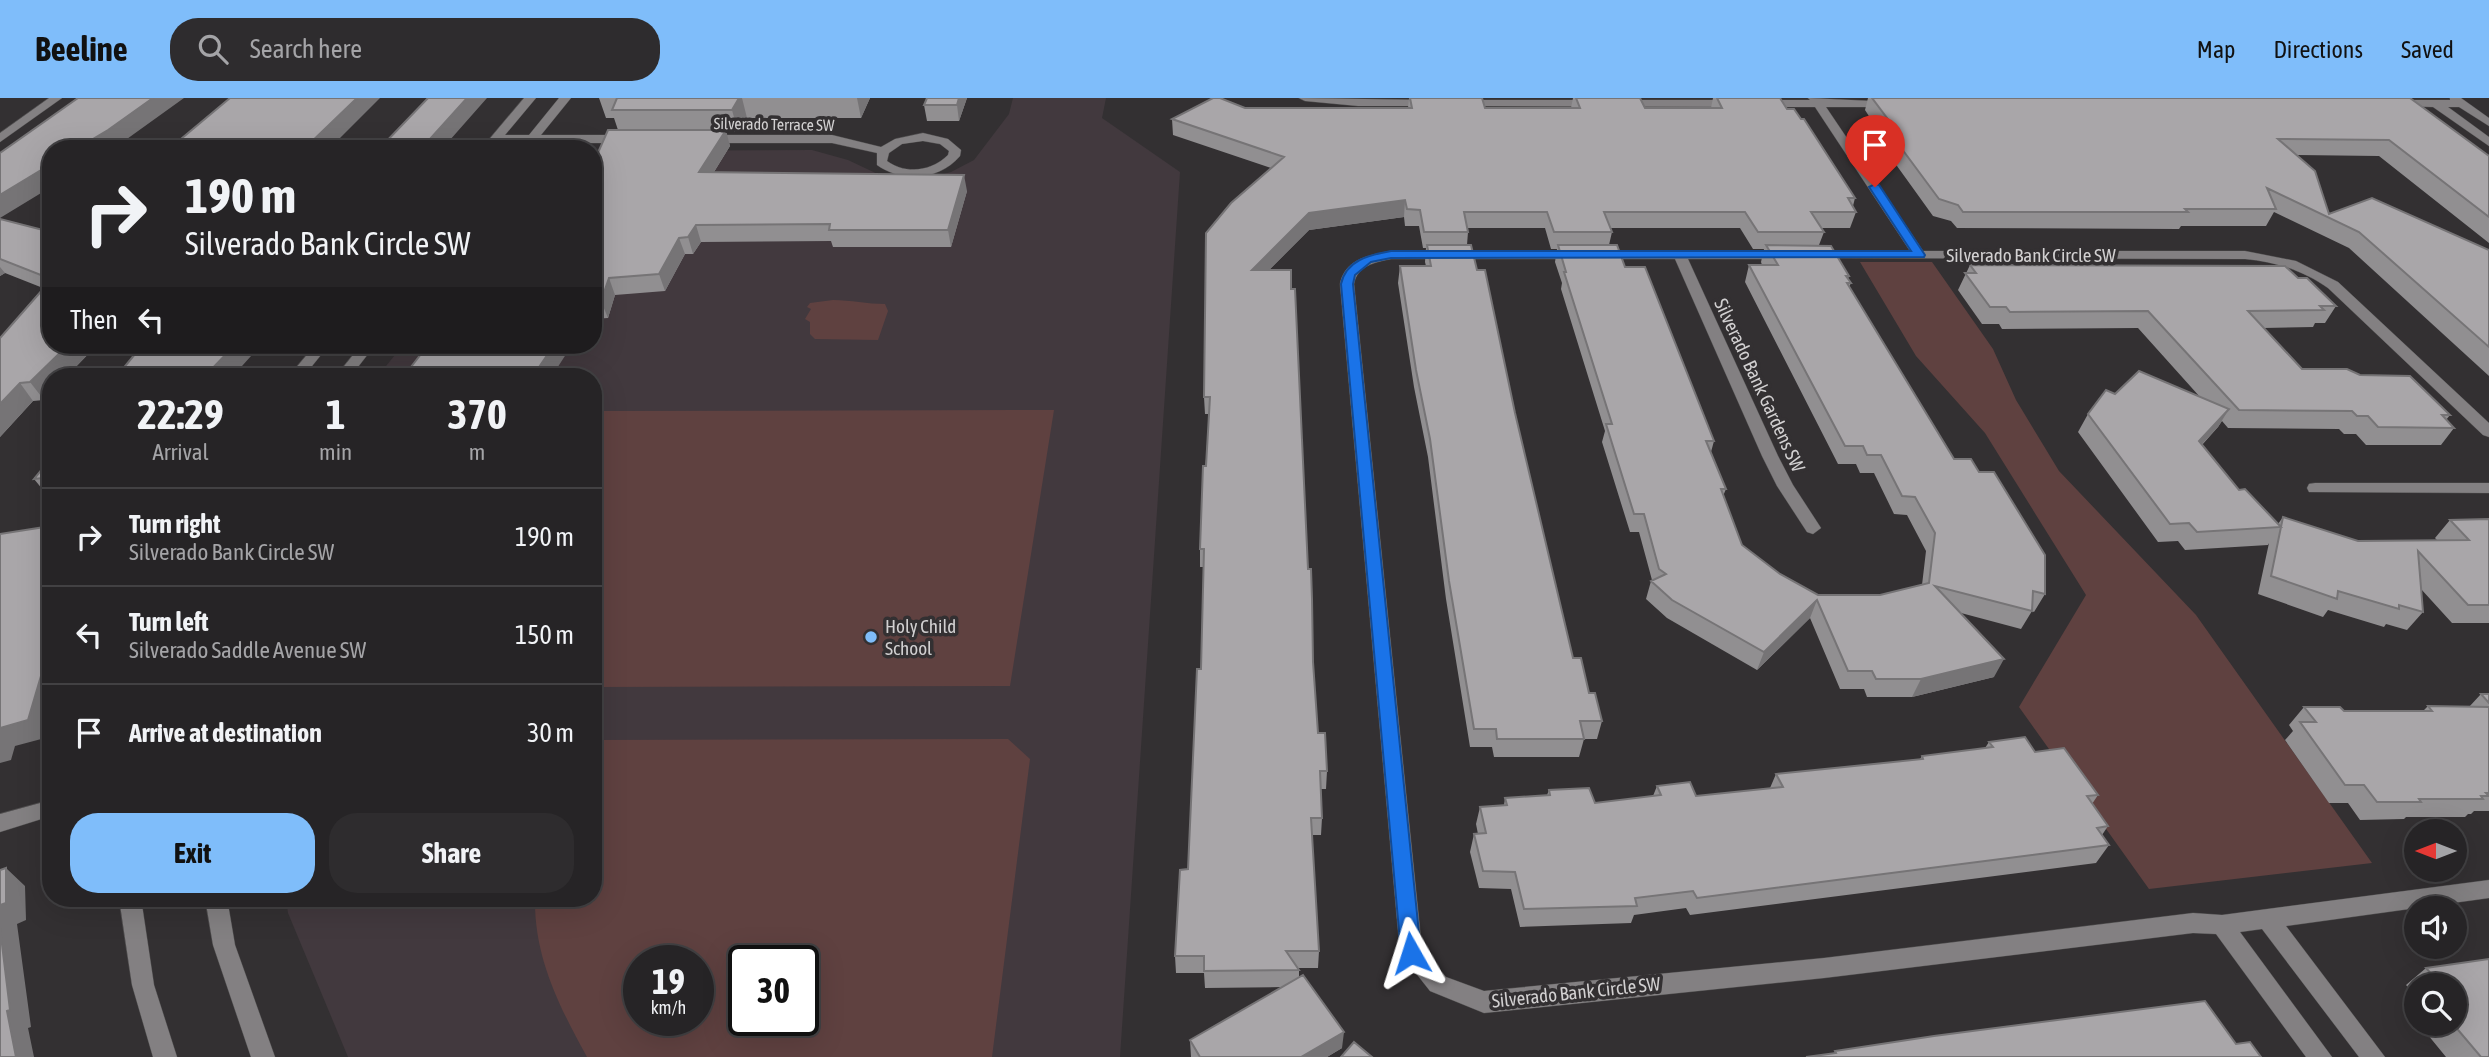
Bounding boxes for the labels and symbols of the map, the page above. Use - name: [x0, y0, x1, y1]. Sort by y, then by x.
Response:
- street label: Silverado Terrace SW: [713, 114, 835, 134]
- pin: [1845, 115, 1905, 187]
- street label: Silverado Bank Circle SW: [1946, 244, 2116, 266]
- street label: Silverado Bank Gardens SW: [1710, 295, 1810, 475]
- place label: Holy Child School: [885, 615, 956, 659]
- marker: Holy Child School: [863, 629, 879, 645]
- north arrow: [2404, 819, 2468, 882]
- position arrow: [1374, 916, 1448, 990]
- speed limit sign: 30: [728, 945, 819, 1036]
- street label: Silverado Bank Circle SW: [1491, 972, 1662, 1012]

